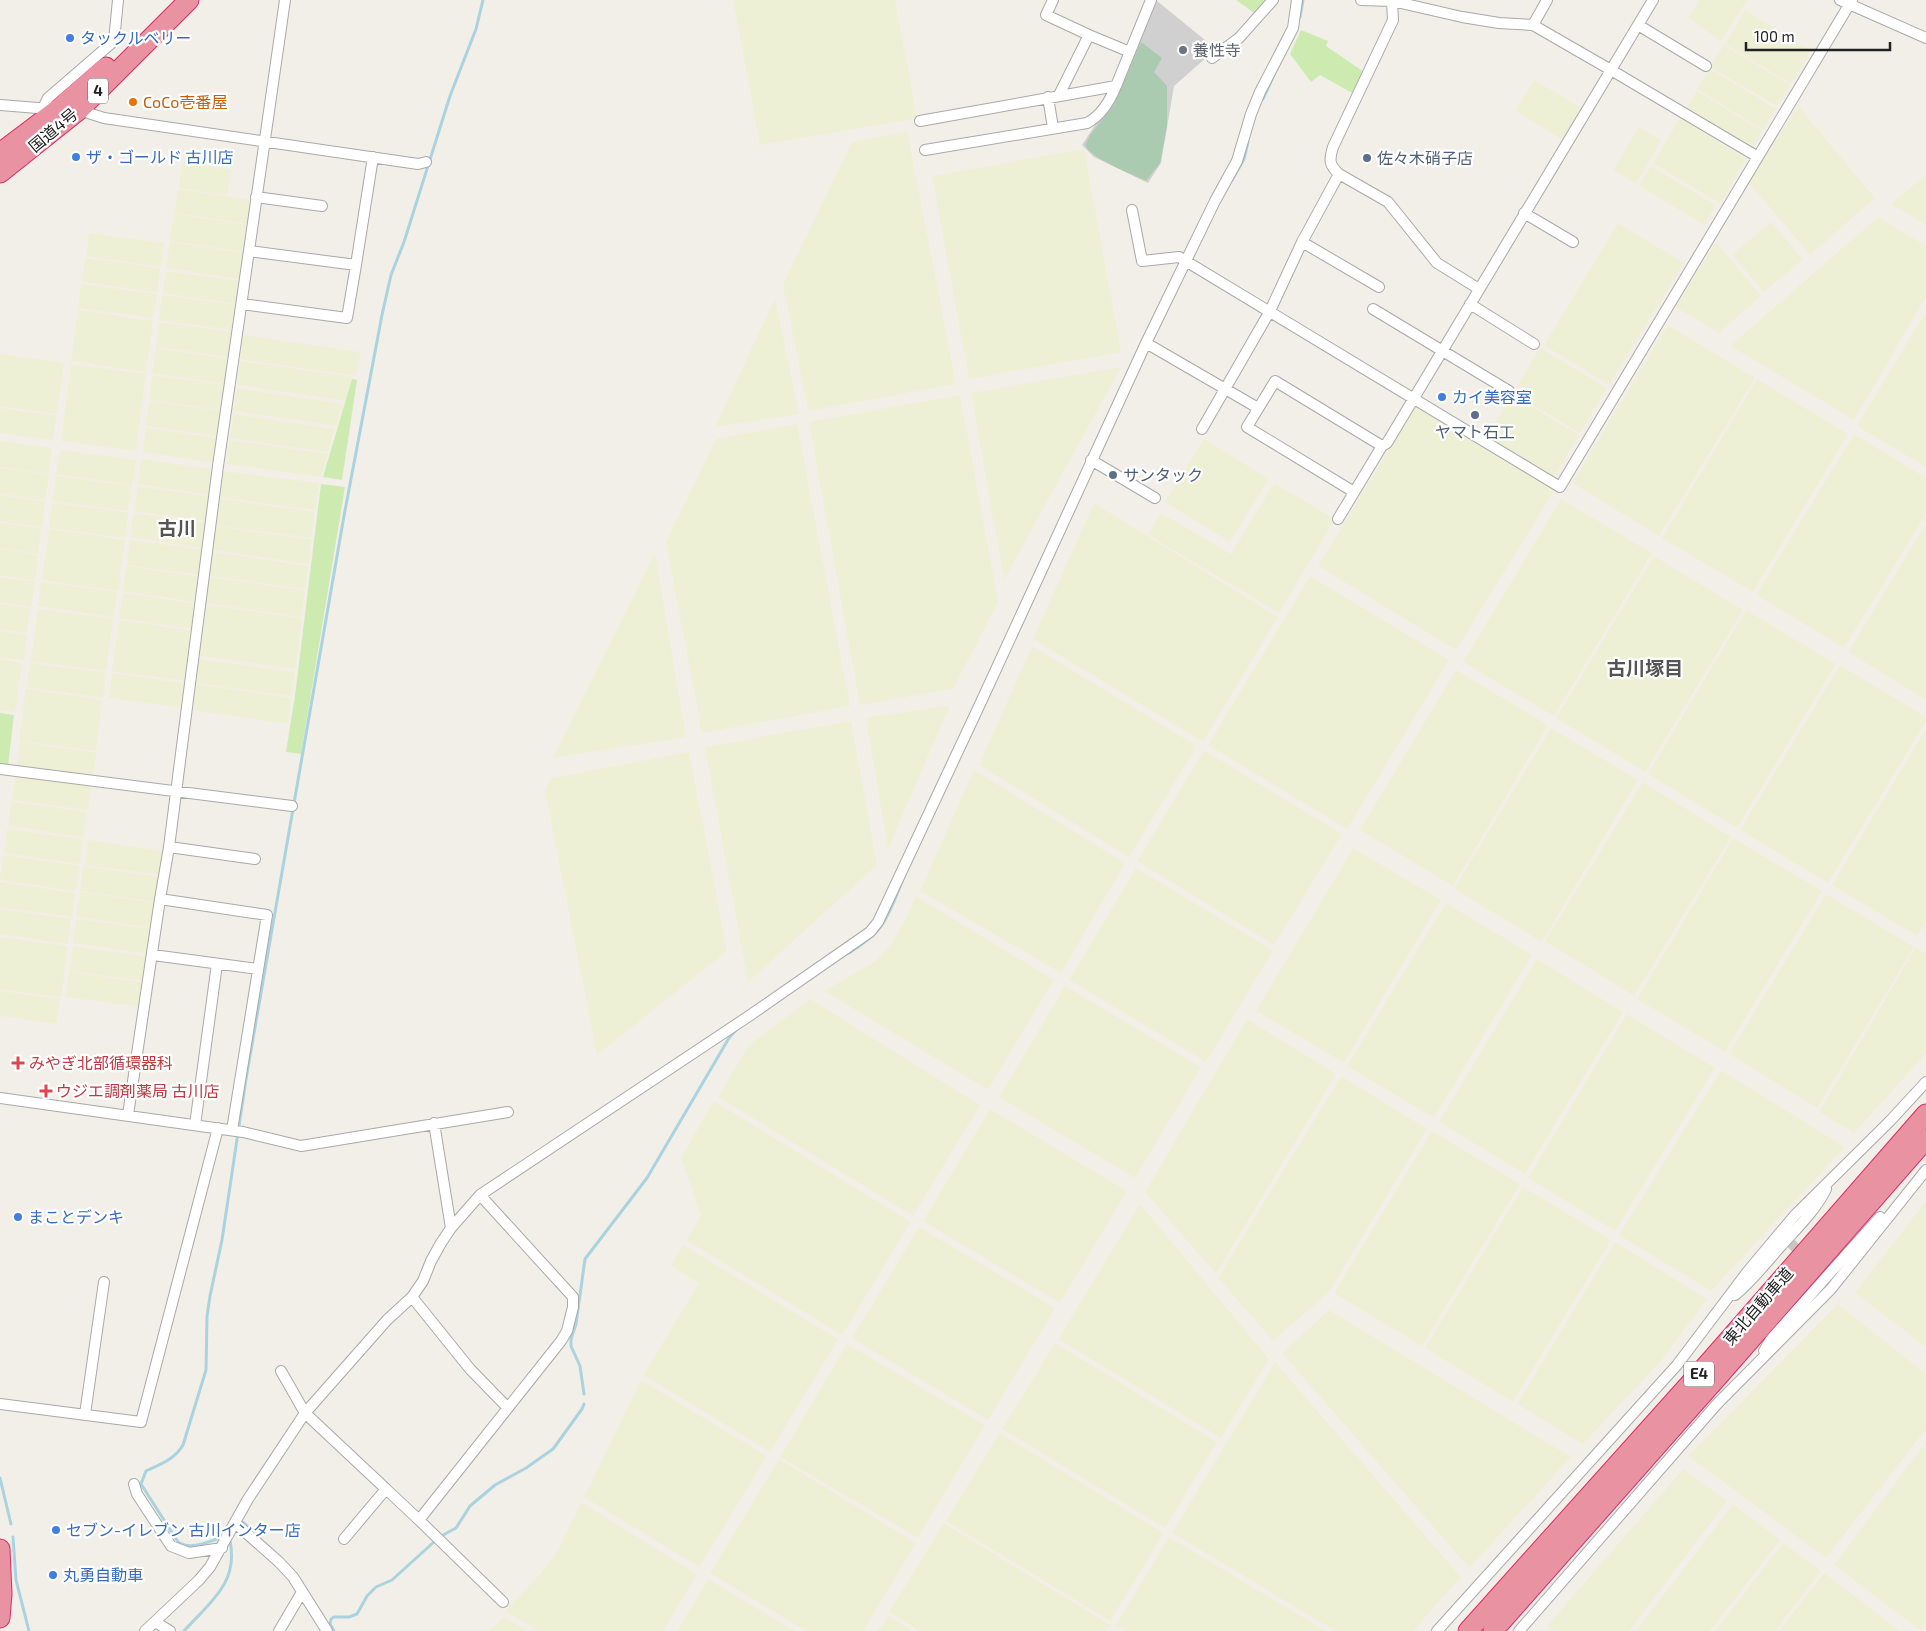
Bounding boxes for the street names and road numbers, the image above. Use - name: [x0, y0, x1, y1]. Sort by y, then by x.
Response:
- road number: 4: [88, 78, 108, 104]
- street label: 国道4号: [24, 104, 81, 155]
- street label: 東北自動車道: [1719, 1263, 1796, 1348]
- road number: E4: [1684, 1362, 1714, 1386]

